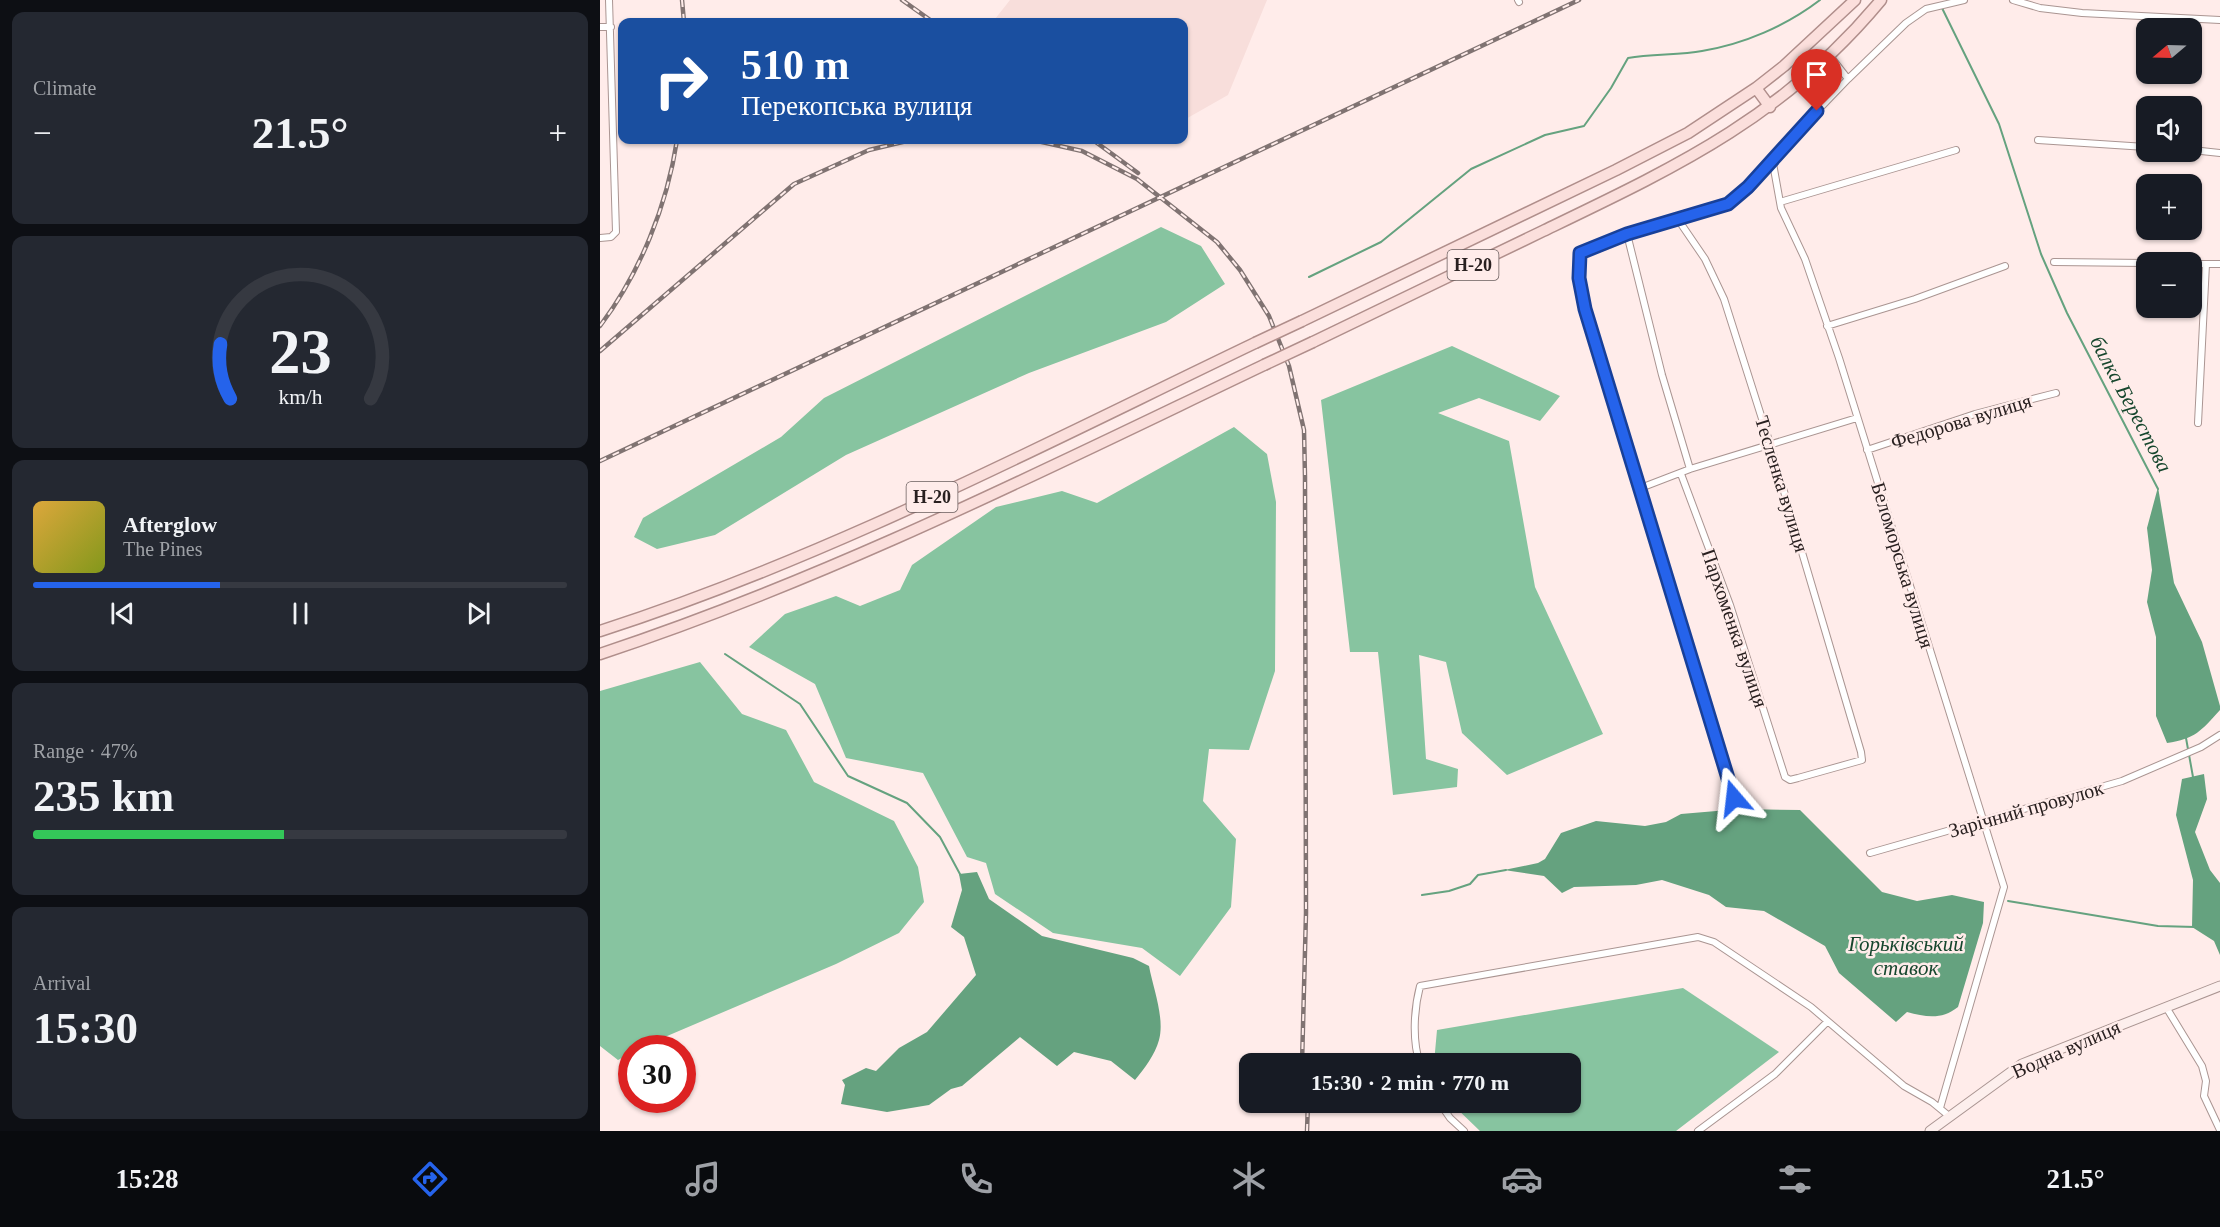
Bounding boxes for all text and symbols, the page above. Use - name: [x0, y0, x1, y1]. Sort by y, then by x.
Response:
- north arrow: [2136, 18, 2202, 84]
- map controls: [2136, 18, 2202, 318]
- icon: right: [642, 42, 720, 120]
- text: 510 m: [741, 42, 850, 88]
- pin: [1791, 49, 1842, 111]
- icon: arrive: [1800, 58, 1833, 91]
- text: Climate: [33, 77, 96, 99]
- text: Перекопська вулиця: [741, 91, 972, 121]
- button: sound: [2136, 96, 2202, 162]
- text: 21.5°: [252, 108, 348, 158]
- text: −: [33, 115, 52, 151]
- text: +: [548, 115, 567, 151]
- button: +: [2136, 174, 2202, 240]
- road number: Н-20: [1448, 250, 1498, 280]
- button: −: [2136, 252, 2202, 318]
- text: 23: [269, 317, 331, 386]
- water label: балка Берестова: [2085, 332, 2177, 476]
- text: km/h: [278, 385, 322, 409]
- street label: Федорова вулиця: [1888, 389, 2034, 454]
- street label: Тесленка вулиця: [1750, 413, 1813, 555]
- street label: Беломорська вулиця: [1866, 479, 1939, 651]
- road number: Н-20: [906, 482, 958, 512]
- text: Afterglow: [123, 512, 217, 537]
- text: The Pines: [123, 538, 202, 560]
- street label: Пархоменка вулиця: [1697, 546, 1772, 710]
- icon: previous: [106, 597, 139, 630]
- icon: pause: [284, 597, 317, 630]
- icon: next: [462, 597, 495, 630]
- text: Range · 47%: [33, 740, 137, 762]
- position arrow: [1702, 766, 1766, 830]
- text: 235 km: [33, 771, 174, 821]
- street label: Зарічний провулок: [1946, 776, 2106, 843]
- water label: Горьківський ставок: [1847, 932, 1964, 980]
- text: Arrival: [33, 972, 91, 994]
- text: 15:30: [33, 1003, 138, 1053]
- street label: Водна вулиця: [2009, 1015, 2124, 1084]
- speed limit sign: 30: [618, 1035, 696, 1113]
- text: 15:30 · 2 min · 770 m: [1311, 1070, 1509, 1095]
- icon: directions: [409, 1158, 451, 1200]
- icon: music: [682, 1158, 724, 1200]
- icon: phone: [955, 1158, 997, 1200]
- icon: climate: [1228, 1158, 1270, 1200]
- icon: car: [1501, 1158, 1543, 1200]
- icon: filters: [1774, 1158, 1816, 1200]
- text: 15:28: [115, 1164, 178, 1194]
- text: 21.5°: [2046, 1164, 2105, 1194]

